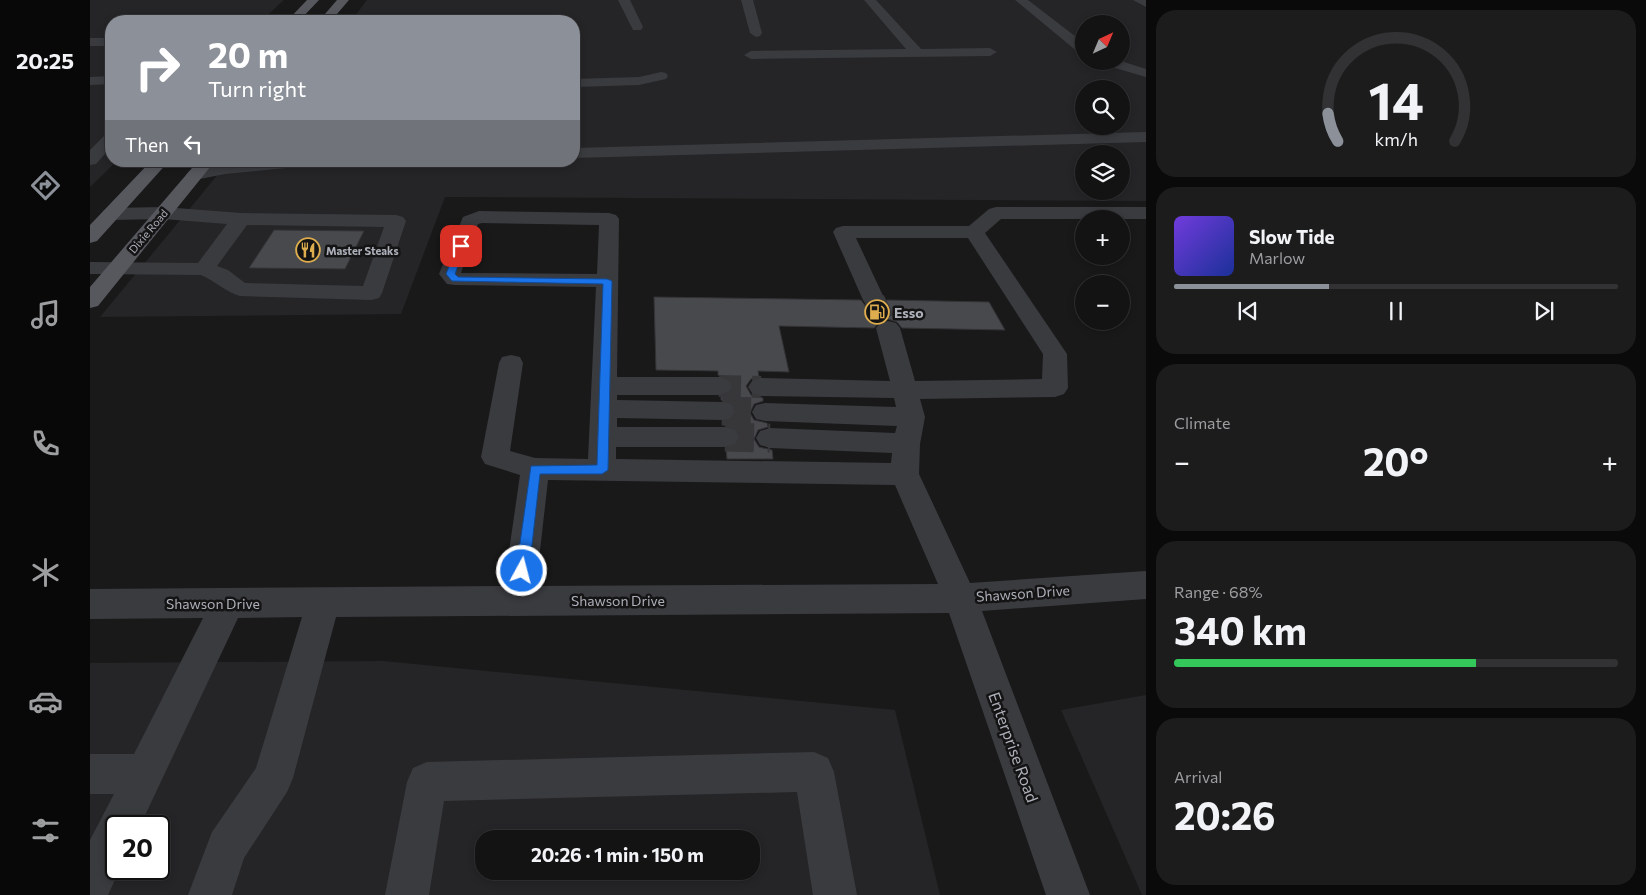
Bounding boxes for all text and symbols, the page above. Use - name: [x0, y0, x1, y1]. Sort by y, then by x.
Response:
- north arrow: [1075, 15, 1130, 70]
- map controls: [1075, 15, 1130, 330]
- text: 20 m: [208, 32, 288, 75]
- icon: right: [125, 35, 190, 100]
- text: 20:25: [16, 47, 74, 74]
- text: 14: [1368, 67, 1424, 131]
- text: Turn right: [208, 75, 306, 102]
- button: search: [1075, 80, 1130, 135]
- text: km/h: [1374, 128, 1418, 150]
- icon: left: [179, 130, 207, 158]
- text: Then: [125, 133, 169, 156]
- button: layers: [1075, 145, 1130, 200]
- icon: directions: [28, 168, 63, 203]
- street label: Dixie Road: [126, 206, 170, 256]
- button: +: [1075, 210, 1130, 265]
- pin: [440, 225, 482, 267]
- text: Slow Tide: [1249, 225, 1335, 248]
- icon: arrive: [447, 232, 475, 260]
- restaurant icon: Master Steaks: [295, 237, 321, 263]
- place label: Master Steaks: [326, 244, 399, 257]
- text: Marlow: [1249, 248, 1305, 267]
- button: −: [1075, 275, 1130, 330]
- icon: music: [28, 297, 63, 332]
- icon: previous: [1234, 297, 1262, 325]
- icon: pause: [1382, 297, 1410, 325]
- icon: next: [1530, 297, 1558, 325]
- fuel station icon: Esso: [864, 299, 890, 325]
- place label: Esso: [894, 304, 924, 321]
- text: Climate: [1174, 413, 1230, 432]
- icon: phone: [28, 426, 63, 461]
- text: 20°: [1363, 437, 1429, 484]
- text: −: [1174, 444, 1190, 478]
- text: +: [1602, 444, 1618, 478]
- position arrow: [495, 544, 547, 596]
- icon: climate: [28, 555, 63, 590]
- street label: Shawson Drive: [976, 581, 1070, 605]
- text: Range · 68%: [1174, 582, 1263, 601]
- street label: Shawson Drive: [571, 592, 665, 609]
- street label: Shawson Drive: [166, 595, 260, 612]
- text: 340 km: [1174, 606, 1307, 653]
- icon: car: [28, 684, 63, 719]
- street label: Enterprise Road: [985, 689, 1043, 805]
- text: Arrival: [1174, 767, 1222, 786]
- text: 20:26: [1174, 791, 1276, 838]
- icon: filters: [28, 813, 63, 848]
- speed limit sign: 20: [105, 815, 170, 880]
- text: 20:26 · 1 min · 150 m: [531, 843, 704, 866]

